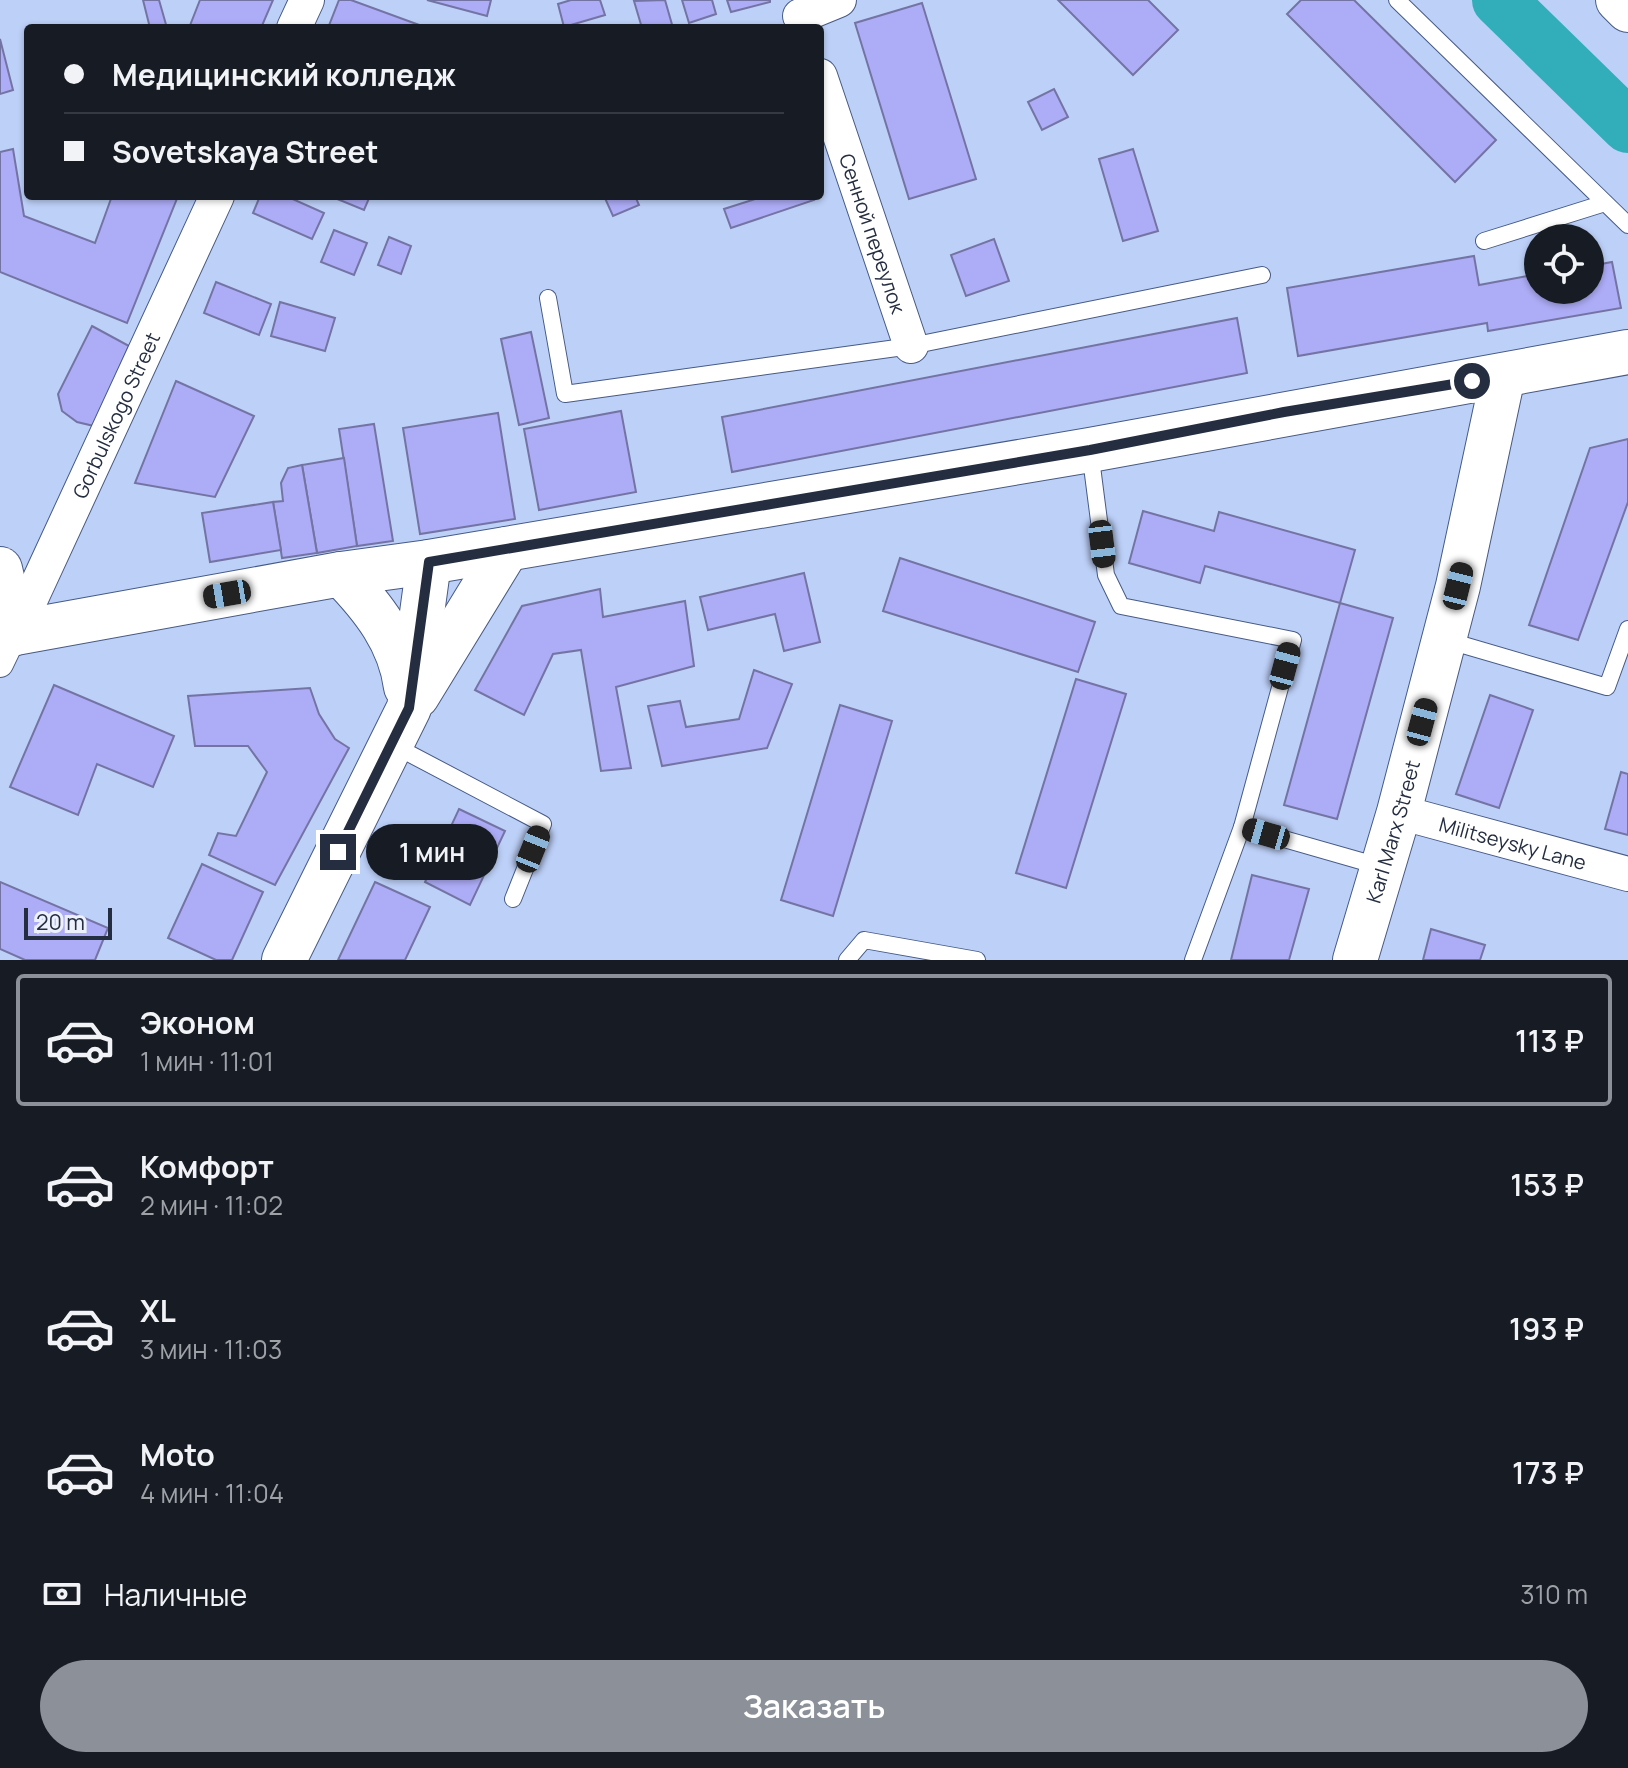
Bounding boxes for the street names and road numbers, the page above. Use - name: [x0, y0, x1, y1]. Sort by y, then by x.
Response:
- street label: Сенной переулок: [834, 150, 913, 318]
- street label: Gorbulskogo Street: [66, 328, 166, 503]
- street label: Karl Marx Street: [1359, 757, 1426, 906]
- street label: Militseysky Lane: [1436, 810, 1589, 876]

